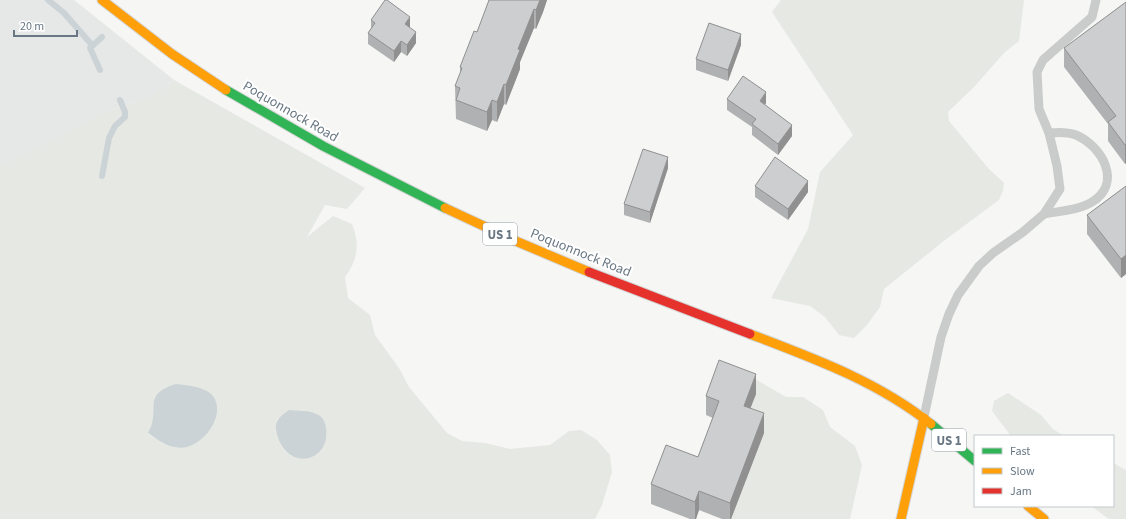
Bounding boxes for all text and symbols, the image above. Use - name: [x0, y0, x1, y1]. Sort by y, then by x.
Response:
- scale bar: [14, 12, 77, 38]
- text: 20 m: [20, 18, 44, 35]
- street label: Poquonnock Road: [239, 76, 342, 147]
- road number: US 1: [483, 223, 517, 245]
- street label: Poquonnock Road: [527, 224, 634, 282]
- road number: US 1: [932, 429, 966, 451]
- legend: [974, 435, 1114, 507]
- text: Fast: [1010, 443, 1030, 460]
- text: Slow: [1010, 463, 1035, 480]
- text: Jam: [1010, 483, 1032, 500]

